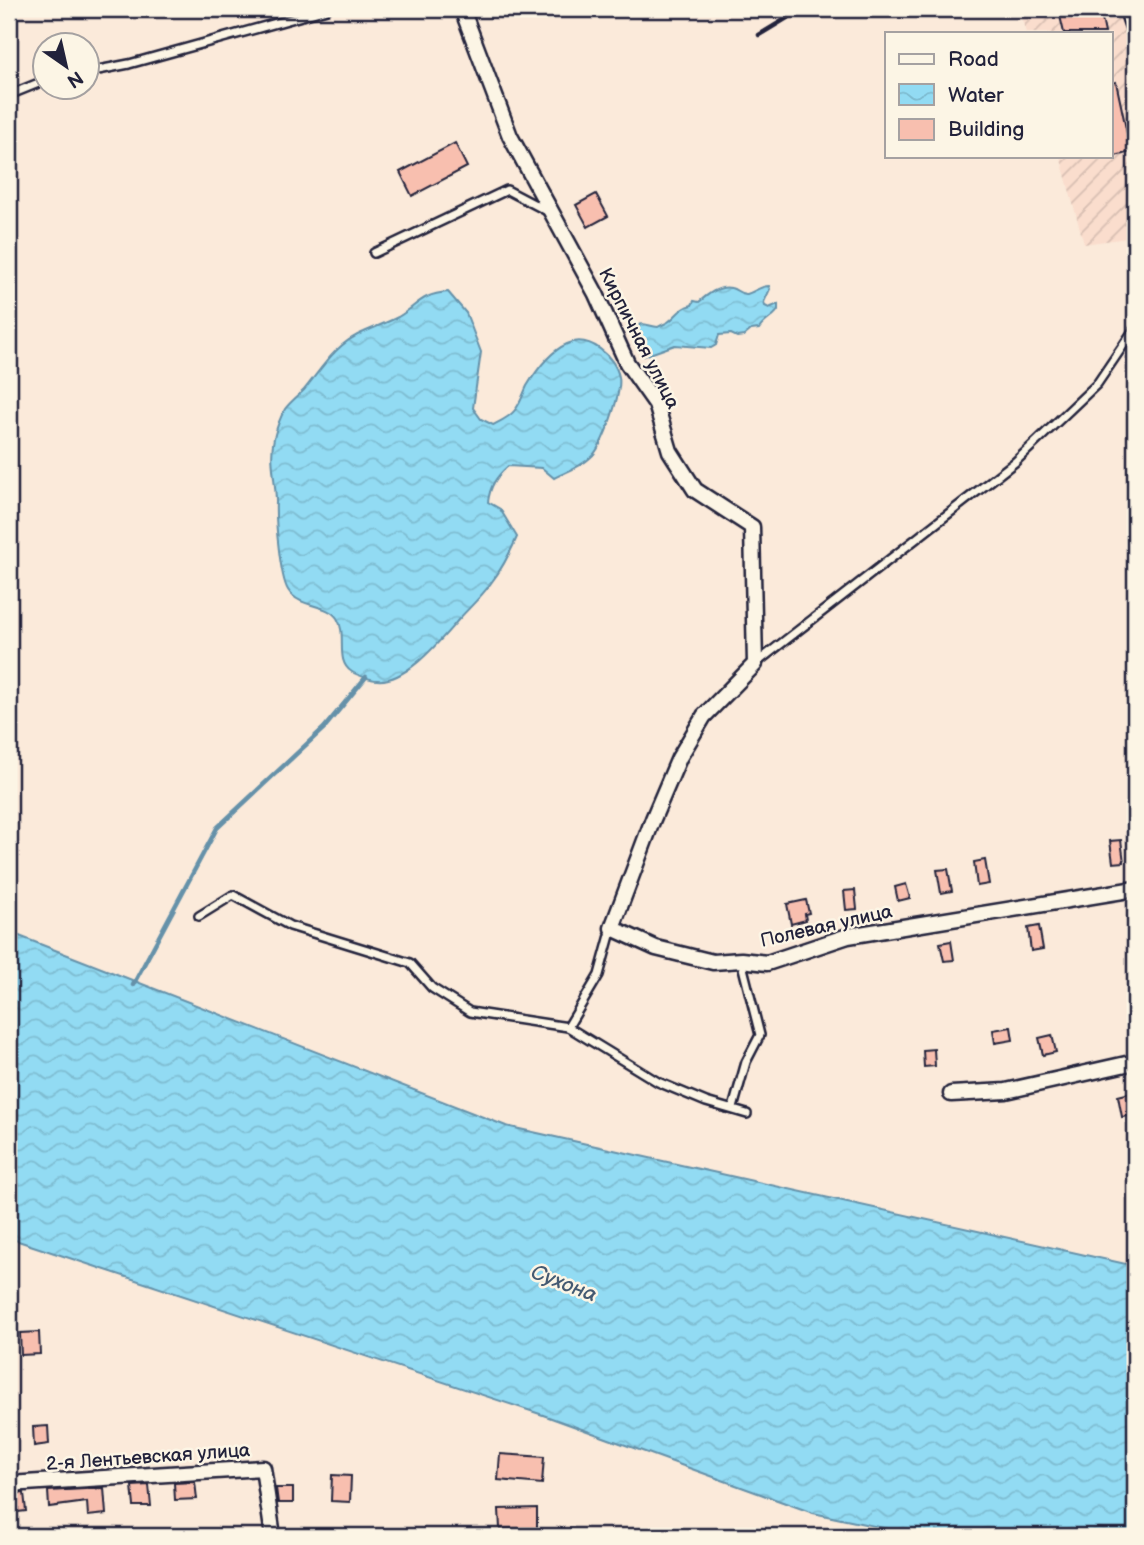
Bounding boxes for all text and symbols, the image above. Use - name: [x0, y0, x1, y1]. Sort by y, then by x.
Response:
- north arrow: [32, 32, 102, 102]
- legend: [885, 32, 1112, 158]
- text: Road: [948, 47, 999, 72]
- text: N: [62, 65, 87, 92]
- text: Water: [948, 83, 1004, 108]
- text: Building: [948, 117, 1024, 142]
- street label: Кирпичная улица: [593, 264, 684, 413]
- street label: Полевая улица: [758, 900, 895, 953]
- water label: Сухона: [527, 1259, 600, 1307]
- street label: 2-я Лентьевская улица: [45, 1439, 251, 1476]

